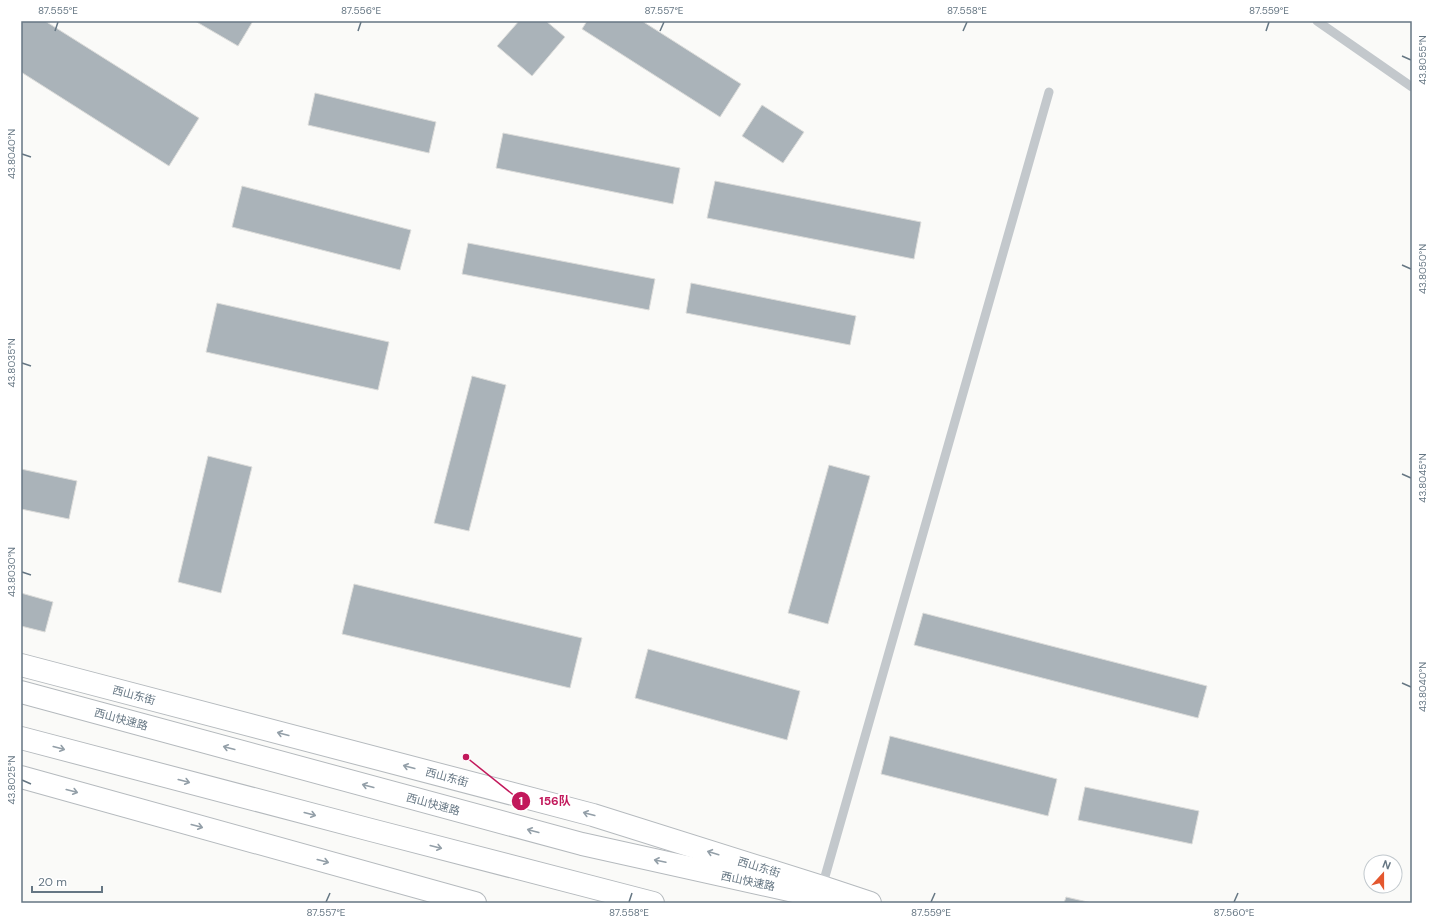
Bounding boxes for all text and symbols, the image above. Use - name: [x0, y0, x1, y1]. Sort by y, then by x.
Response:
- text: 87.555°E: [38, 4, 78, 17]
- text: 87.556°E: [341, 4, 381, 17]
- text: 87.557°E: [645, 4, 684, 17]
- text: 87.558°E: [947, 4, 987, 17]
- text: 87.559°E: [1249, 4, 1289, 17]
- text: 43.8055°N: [1416, 35, 1429, 85]
- text: 43.8040°N: [5, 129, 18, 179]
- text: 43.8050°N: [1416, 244, 1429, 294]
- text: 43.8035°N: [5, 338, 18, 388]
- text: 43.8045°N: [1416, 453, 1429, 503]
- text: 43.8030°N: [5, 547, 18, 597]
- text: 43.8040°N: [1416, 662, 1429, 712]
- street label: 西山东街: [111, 683, 157, 707]
- street label: 西山快速路: [93, 705, 149, 733]
- one-way arrow: [277, 730, 290, 737]
- one-way arrow: [222, 744, 235, 751]
- one-way arrow: [52, 745, 65, 752]
- text: 43.8025°N: [5, 755, 18, 804]
- one-way arrow: [402, 763, 415, 770]
- street label: 西山东街: [424, 765, 470, 789]
- one-way arrow: [178, 778, 191, 785]
- one-way arrow: [361, 782, 374, 789]
- one-way arrow: [65, 788, 78, 796]
- callout: 156队: [511, 789, 578, 813]
- street label: 西山快速路: [405, 790, 461, 818]
- text: 1: [519, 793, 523, 809]
- text: 156队: [539, 793, 571, 809]
- one-way arrow: [582, 810, 595, 817]
- one-way arrow: [303, 811, 316, 819]
- one-way arrow: [191, 823, 204, 830]
- one-way arrow: [527, 827, 540, 834]
- one-way arrow: [429, 844, 442, 851]
- one-way arrow: [707, 849, 720, 856]
- street label: 西山东街: [736, 854, 782, 880]
- north arrow: [1363, 854, 1403, 894]
- one-way arrow: [654, 857, 667, 865]
- text: N: [1380, 857, 1393, 873]
- one-way arrow: [316, 858, 329, 865]
- scale bar: [32, 868, 102, 894]
- street label: 西山快速路: [720, 868, 776, 894]
- text: 20 m: [38, 874, 67, 890]
- text: 87.557°E: [307, 906, 346, 919]
- text: 87.558°E: [609, 906, 649, 919]
- text: 87.559°E: [911, 906, 951, 919]
- text: 87.560°E: [1214, 906, 1255, 919]

